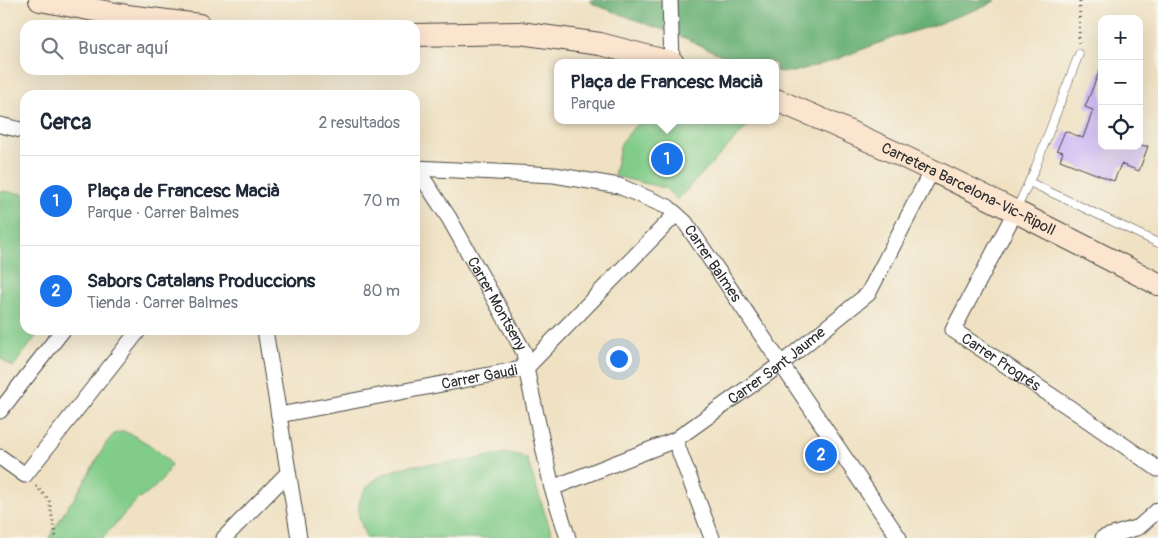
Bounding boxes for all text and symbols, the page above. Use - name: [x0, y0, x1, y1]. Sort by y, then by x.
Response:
- map controls: [1098, 15, 1143, 150]
- button: +: [1098, 15, 1143, 60]
- search box: [20, 20, 420, 75]
- icon: search: [38, 34, 66, 62]
- text: Buscar aquí: [78, 36, 169, 60]
- popup: [554, 59, 779, 124]
- button: −: [1098, 60, 1143, 105]
- text: Plaça de Francesc Macià: [570, 70, 763, 94]
- text: Parque: [570, 94, 615, 114]
- button: locate: [1098, 105, 1143, 150]
- text: Cerca: [40, 109, 91, 136]
- text: 2 resultados: [318, 113, 400, 133]
- street label: Carretera Barcelona-Vic-Ripoll: [878, 139, 1059, 240]
- pin: 1: [651, 140, 683, 178]
- text: Plaça de Francesc Macià: [87, 179, 279, 203]
- text: 1: [53, 191, 59, 211]
- text: 70 m: [363, 191, 400, 211]
- text: Parque · Carrer Balmes: [87, 203, 239, 223]
- street label: Carrer Balmes: [680, 221, 746, 306]
- street label: Carrer Montseny: [463, 254, 531, 354]
- text: Sabors Catalans Produccions: [87, 269, 315, 293]
- text: 2: [52, 281, 60, 301]
- text: 80 m: [363, 281, 400, 301]
- text: Tienda · Carrer Balmes: [87, 293, 238, 313]
- street label: Carrer Sant Jaume: [724, 323, 830, 409]
- street label: Carrer Progrés: [957, 329, 1044, 396]
- your location: [606, 346, 632, 372]
- street label: Carrer Gaudi: [440, 361, 519, 394]
- pin: 2: [805, 436, 837, 474]

